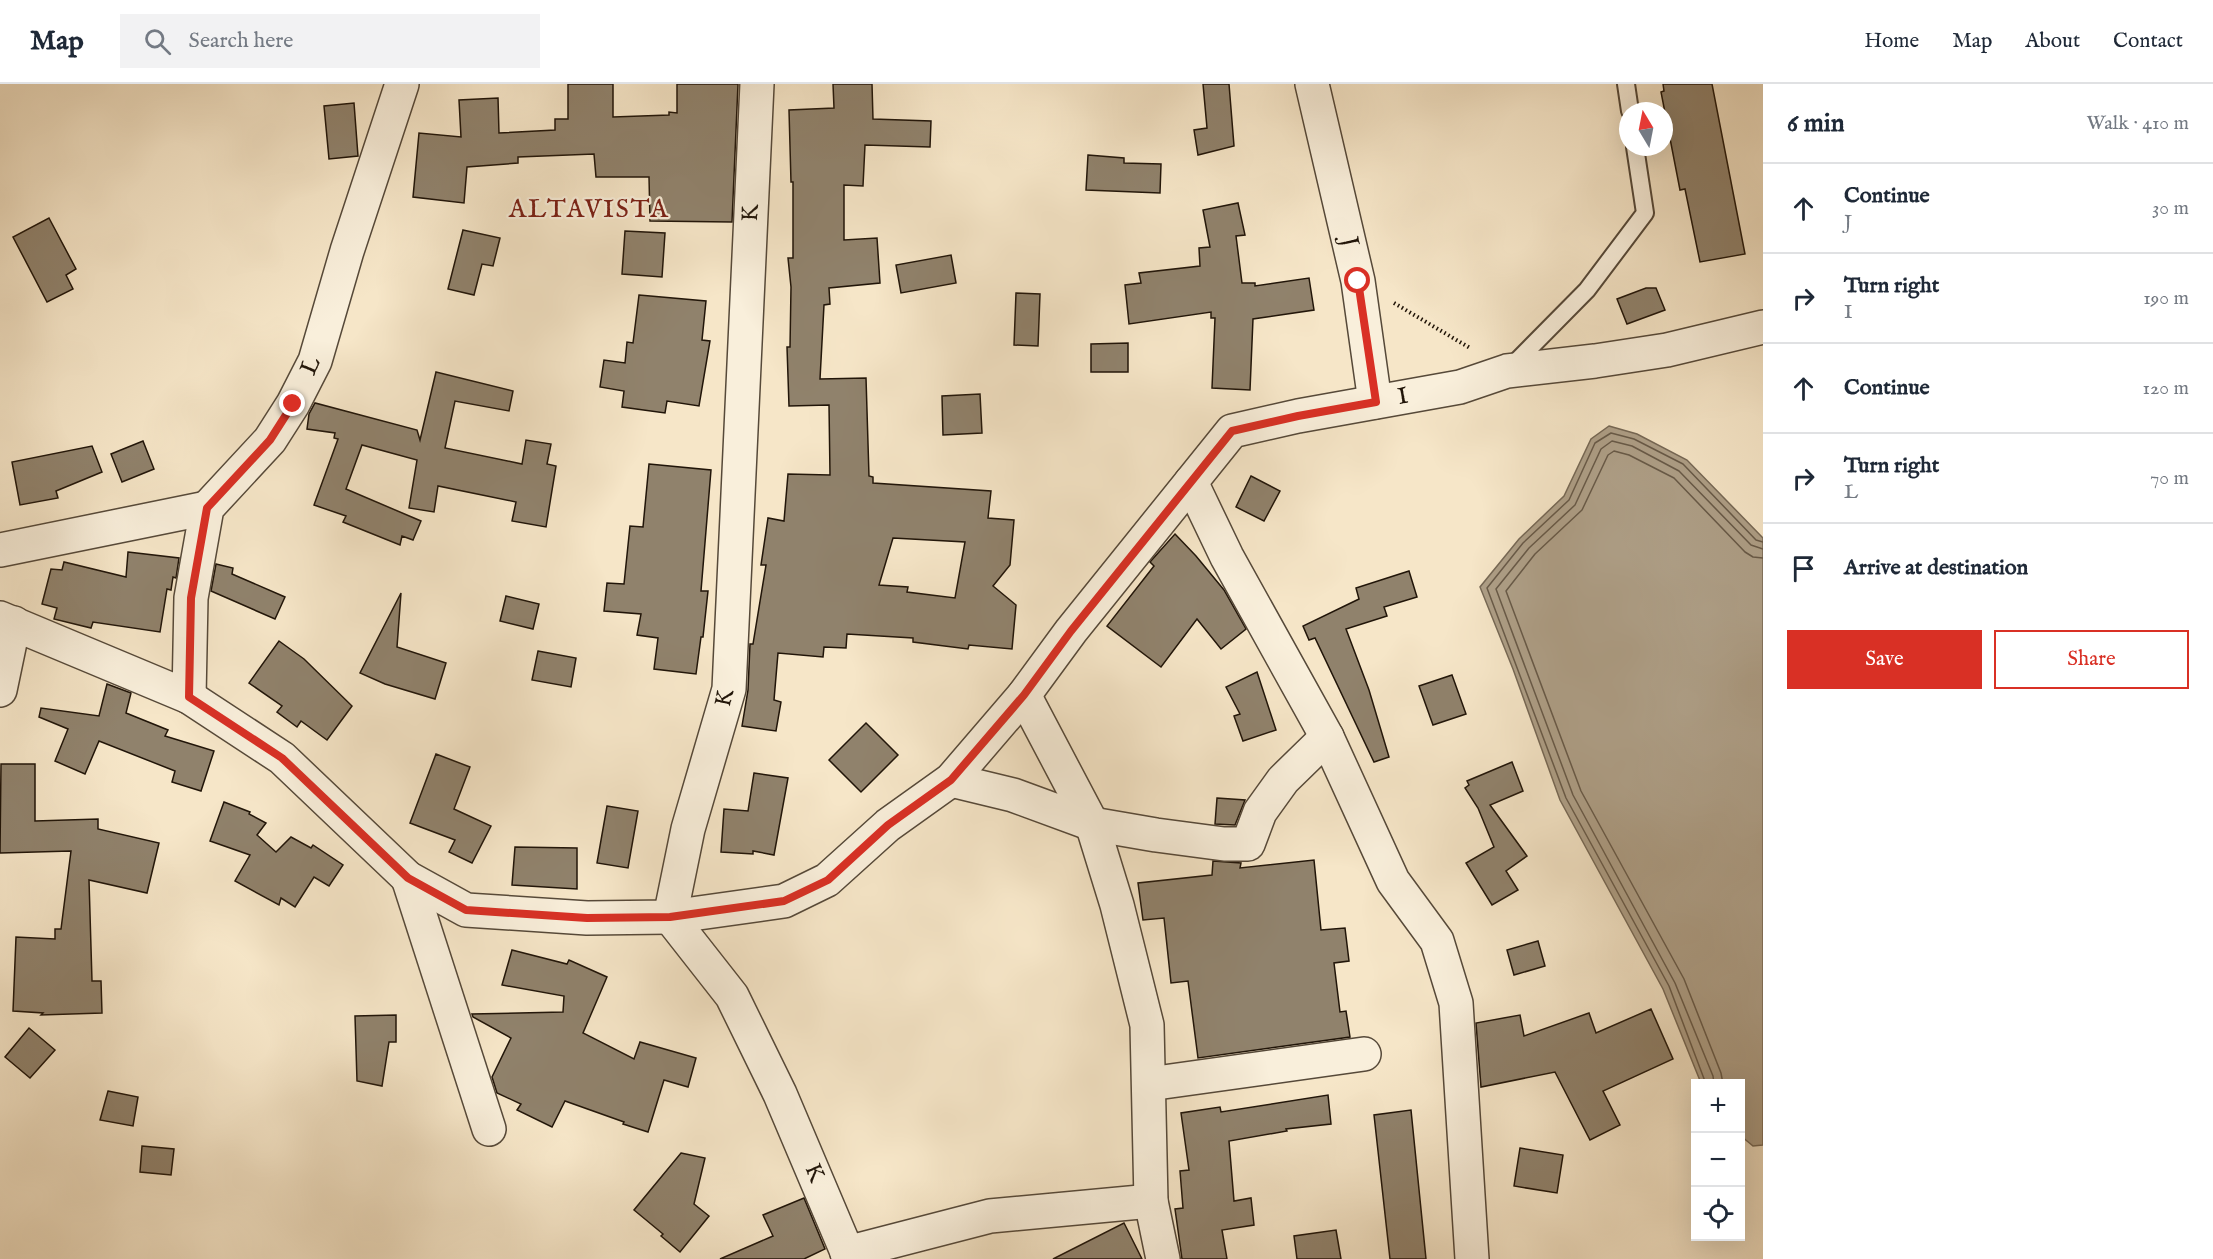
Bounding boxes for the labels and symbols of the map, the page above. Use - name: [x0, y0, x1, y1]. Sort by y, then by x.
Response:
- north arrow: [1619, 102, 1673, 156]
- district label: ALTAVISTA: [508, 193, 669, 226]
- street label: K: [735, 203, 767, 222]
- street label: J: [1332, 231, 1365, 250]
- route start: [1344, 267, 1370, 293]
- street label: L: [293, 351, 329, 380]
- street label: I: [1395, 381, 1411, 413]
- route end: [279, 390, 305, 416]
- street label: K: [708, 685, 742, 710]
- street label: K: [796, 1159, 832, 1188]

